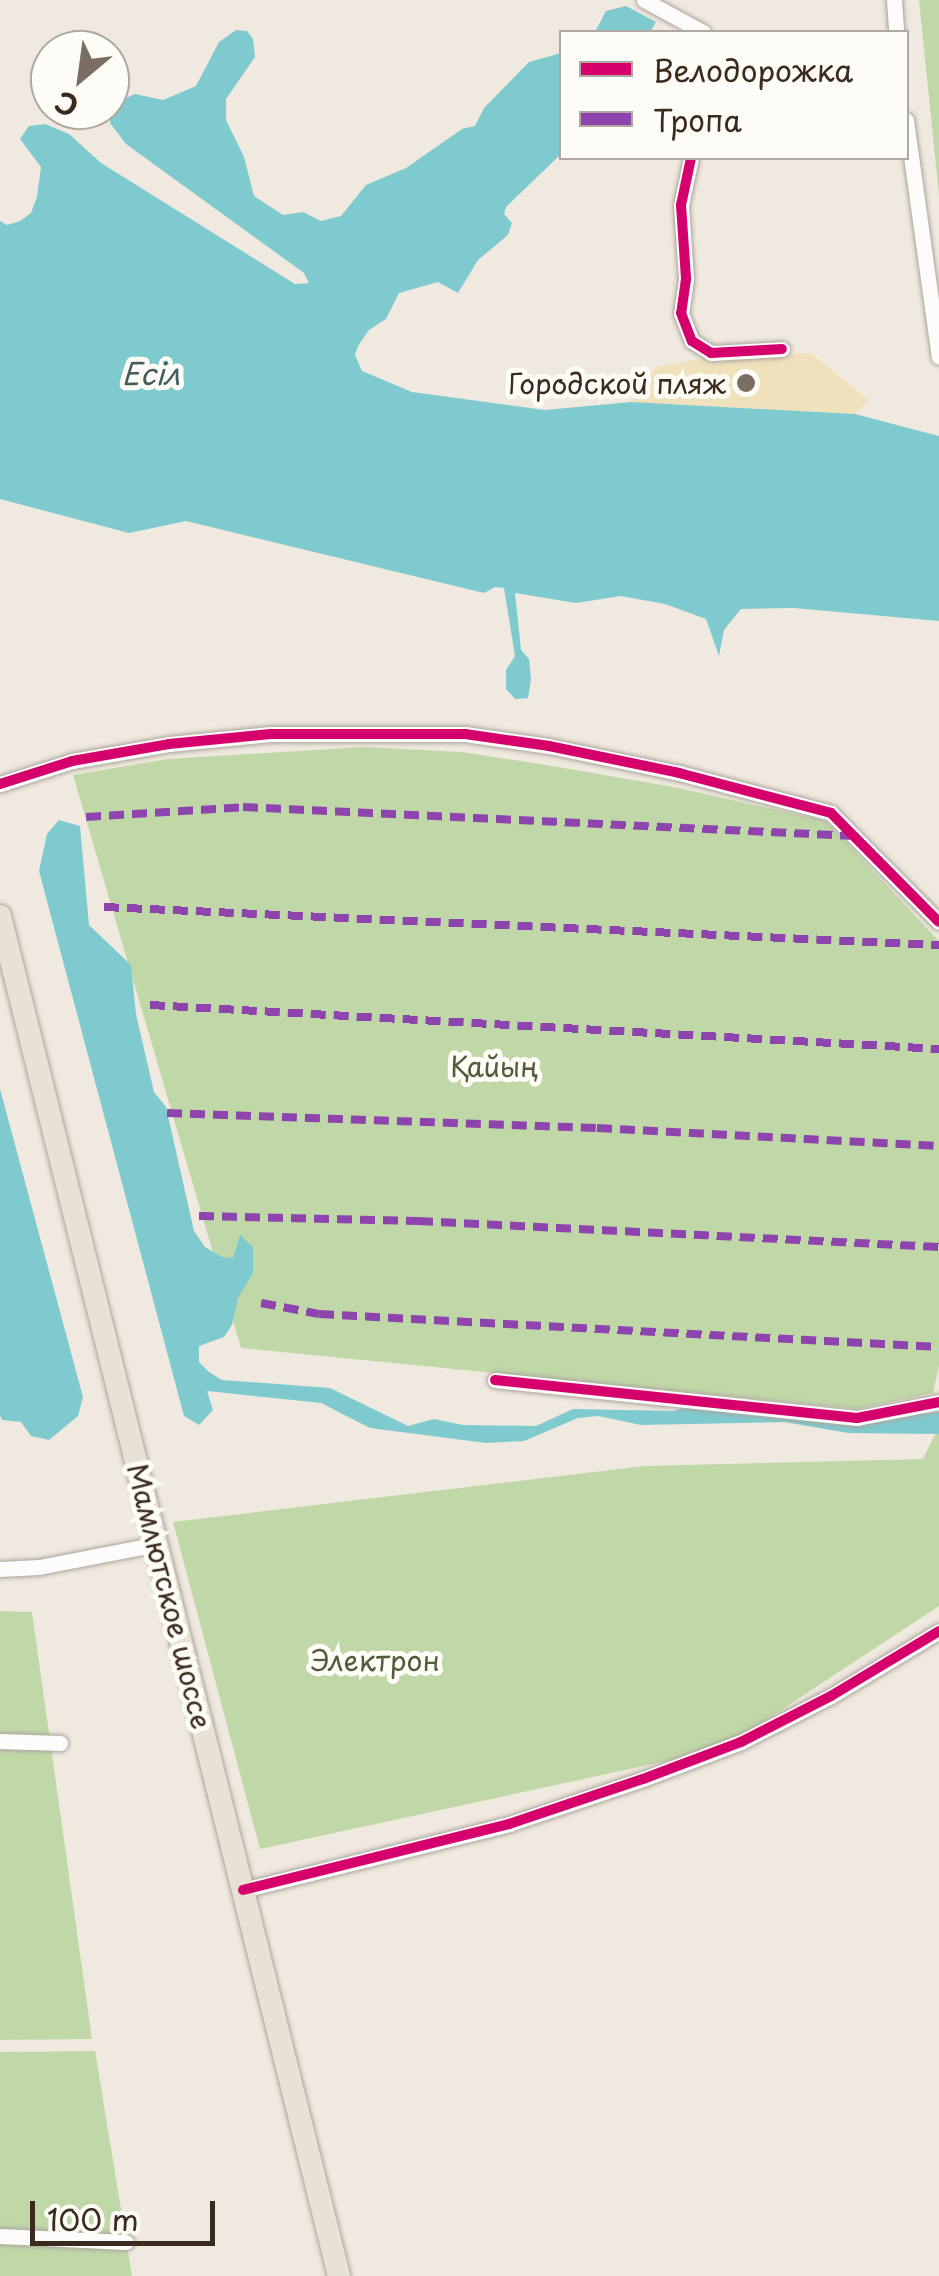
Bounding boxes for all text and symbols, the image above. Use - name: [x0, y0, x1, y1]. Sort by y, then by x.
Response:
- north arrow: [30, 30, 130, 130]
- legend: [559, 30, 909, 160]
- text: Велодорожка: [653, 47, 853, 92]
- text: С: [47, 81, 86, 129]
- text: Тропа: [653, 97, 742, 142]
- water label: Есіл: [122, 355, 180, 391]
- place label: Городской пляж: [508, 366, 726, 400]
- marker: Городской пляж: [735, 372, 757, 394]
- park label: Қайың: [450, 1049, 538, 1083]
- street label: Мамлютское шоссе: [121, 1460, 219, 1732]
- park label: Электрон: [310, 1643, 440, 1677]
- scale bar: [35, 2181, 220, 2243]
- text: 100 m: [47, 2196, 139, 2241]

